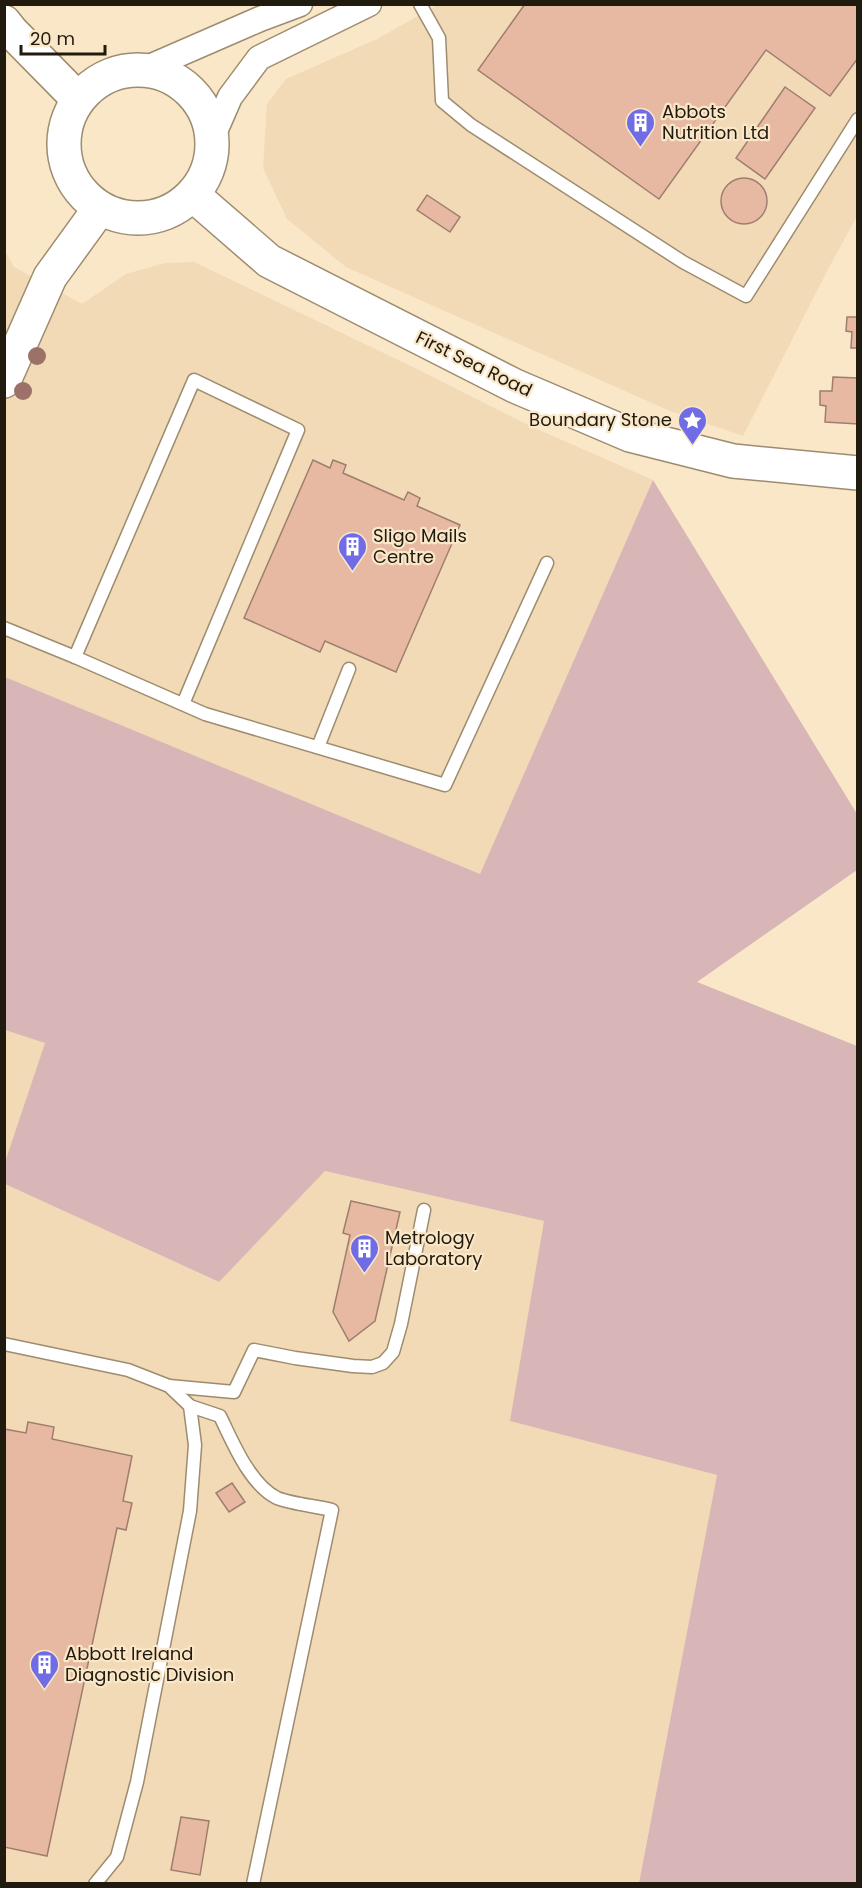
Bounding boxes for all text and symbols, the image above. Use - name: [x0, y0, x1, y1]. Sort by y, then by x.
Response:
- scale bar: [21, 18, 105, 56]
- text: 20 m: [30, 26, 75, 51]
- place label: Abbots Nutrition Ltd: [662, 99, 769, 145]
- building icon: Abbots Nutrition Ltd: [625, 106, 657, 148]
- street label: First Sea Road: [412, 325, 537, 403]
- place icon: Boundary Stone: [677, 404, 709, 446]
- place label: Boundary Stone: [529, 407, 672, 432]
- place label: Sligo Mails Centre: [373, 523, 467, 569]
- building icon: Sligo Mails Centre: [336, 530, 368, 572]
- place label: Metrology Laboratory: [385, 1225, 482, 1271]
- building icon: Metrology Laboratory: [348, 1232, 380, 1274]
- place label: Abbott Ireland Diagnostic Division: [65, 1641, 234, 1687]
- building icon: Abbott Ireland Diagnostic Division: [28, 1648, 60, 1690]

